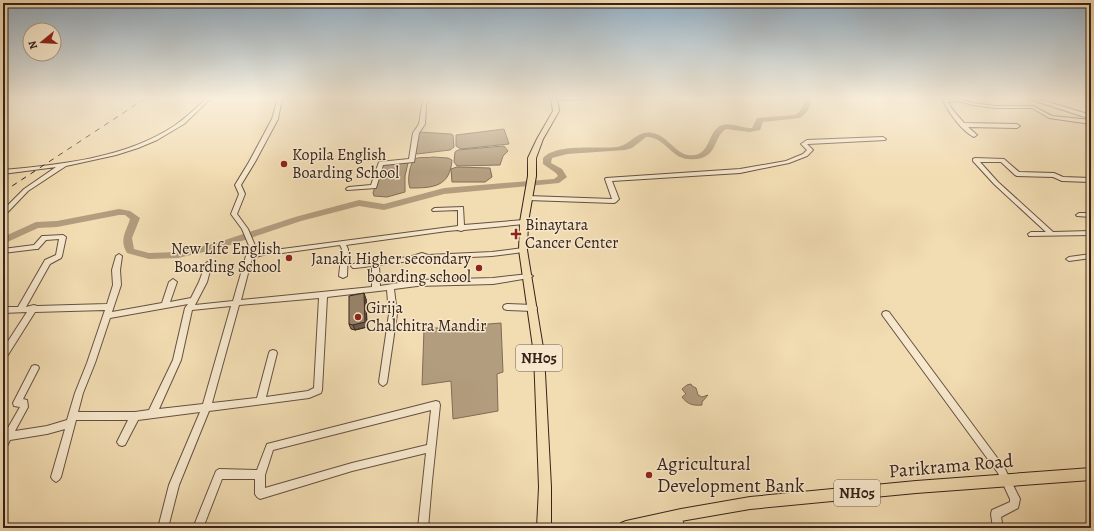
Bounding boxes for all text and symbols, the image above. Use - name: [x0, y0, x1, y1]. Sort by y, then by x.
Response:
- north arrow: [22, 22, 62, 62]
- text: N: [25, 39, 41, 51]
- place label: Kopila English Boarding School: [292, 144, 399, 184]
- marker: Kopila English Boarding School: [279, 159, 289, 169]
- place label: Binaytara Cancer Center: [525, 214, 618, 254]
- marker: Binaytara Cancer Center: [510, 228, 522, 240]
- place label: New Life English Boarding School: [171, 238, 281, 278]
- place label: Janaki Higher secondary boarding school: [311, 248, 472, 288]
- marker: New Life English Boarding School: [284, 253, 294, 263]
- marker: Janaki Higher secondary boarding school: [474, 263, 484, 273]
- place label: Girija Chalchitra Mandir: [366, 297, 486, 337]
- marker: Girija Chalchitra Mandir: [353, 312, 363, 322]
- road number: NH05: [516, 345, 562, 371]
- street label: Parikrama Road: [888, 448, 1015, 484]
- place label: Agricultural Development Bank: [656, 451, 805, 499]
- marker: Agricultural Development Bank: [644, 470, 654, 480]
- road number: NH05: [834, 480, 880, 506]

